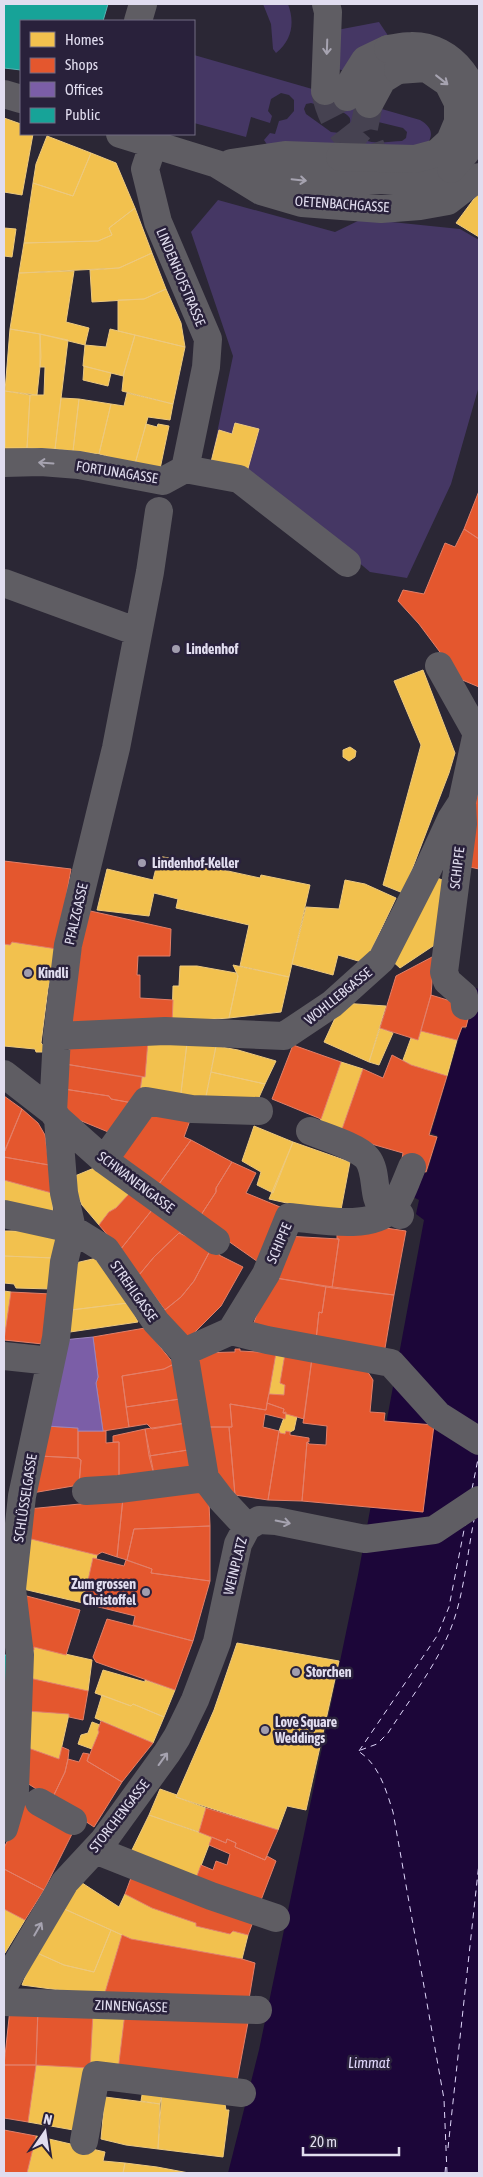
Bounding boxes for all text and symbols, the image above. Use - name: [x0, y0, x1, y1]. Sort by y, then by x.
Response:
- legend: [20, 20, 195, 135]
- text: Homes: [65, 31, 104, 48]
- one-way arrow: [322, 39, 331, 55]
- text: Shops: [65, 56, 98, 73]
- one-way arrow: [436, 74, 449, 85]
- text: Offices: [65, 81, 103, 98]
- text: Public: [65, 106, 100, 123]
- one-way arrow: [291, 175, 307, 185]
- street label: OETENBACHGASSE: [294, 193, 390, 215]
- street label: LINDENHOFSTRASSE: [153, 226, 209, 328]
- one-way arrow: [38, 458, 54, 467]
- street label: FORTUNAGASSE: [75, 458, 159, 486]
- place label: Lindenhof: [186, 641, 239, 657]
- marker: Lindenhof: [170, 643, 182, 655]
- street label: SCHIPFE: [446, 846, 468, 890]
- place label: Lindenhof-Keller: [152, 855, 240, 871]
- marker: Lindenhof-Keller: [136, 857, 148, 869]
- street label: PFALZGASSE: [61, 882, 91, 946]
- street label: WOHLLEBGASSE: [301, 964, 375, 1028]
- place label: Kindli: [38, 965, 68, 981]
- marker: Kindli: [22, 967, 34, 979]
- street label: SCHWANENGASSE: [95, 1148, 177, 1216]
- street label: SCHIPFE: [263, 1220, 295, 1266]
- street label: STREHLGASSE: [107, 1258, 161, 1324]
- street label: SCHLÜSSELGASSE: [10, 1453, 40, 1543]
- one-way arrow: [274, 1518, 290, 1527]
- street label: WEINPLATZ: [220, 1535, 250, 1597]
- place label: Zum grossen Christoffel: [71, 1576, 136, 1608]
- marker: Zum grossen Christoffel: [140, 1586, 152, 1598]
- place label: Storchen: [306, 1664, 352, 1680]
- marker: Storchen: [290, 1666, 302, 1678]
- place label: Love Square Weddings: [274, 1714, 337, 1746]
- marker: Love Square Weddings: [259, 1724, 271, 1736]
- one-way arrow: [158, 1752, 168, 1766]
- street label: STORCHENGASSE: [86, 1777, 152, 1855]
- one-way arrow: [33, 1923, 43, 1937]
- street label: ZINNENGASSE: [94, 1997, 168, 2015]
- water label: Limmat: [348, 2054, 391, 2071]
- north arrow: [20, 2107, 70, 2157]
- text: N: [42, 2111, 54, 2128]
- scale bar: [303, 2124, 399, 2156]
- text: 20 m: [310, 2133, 337, 2150]

